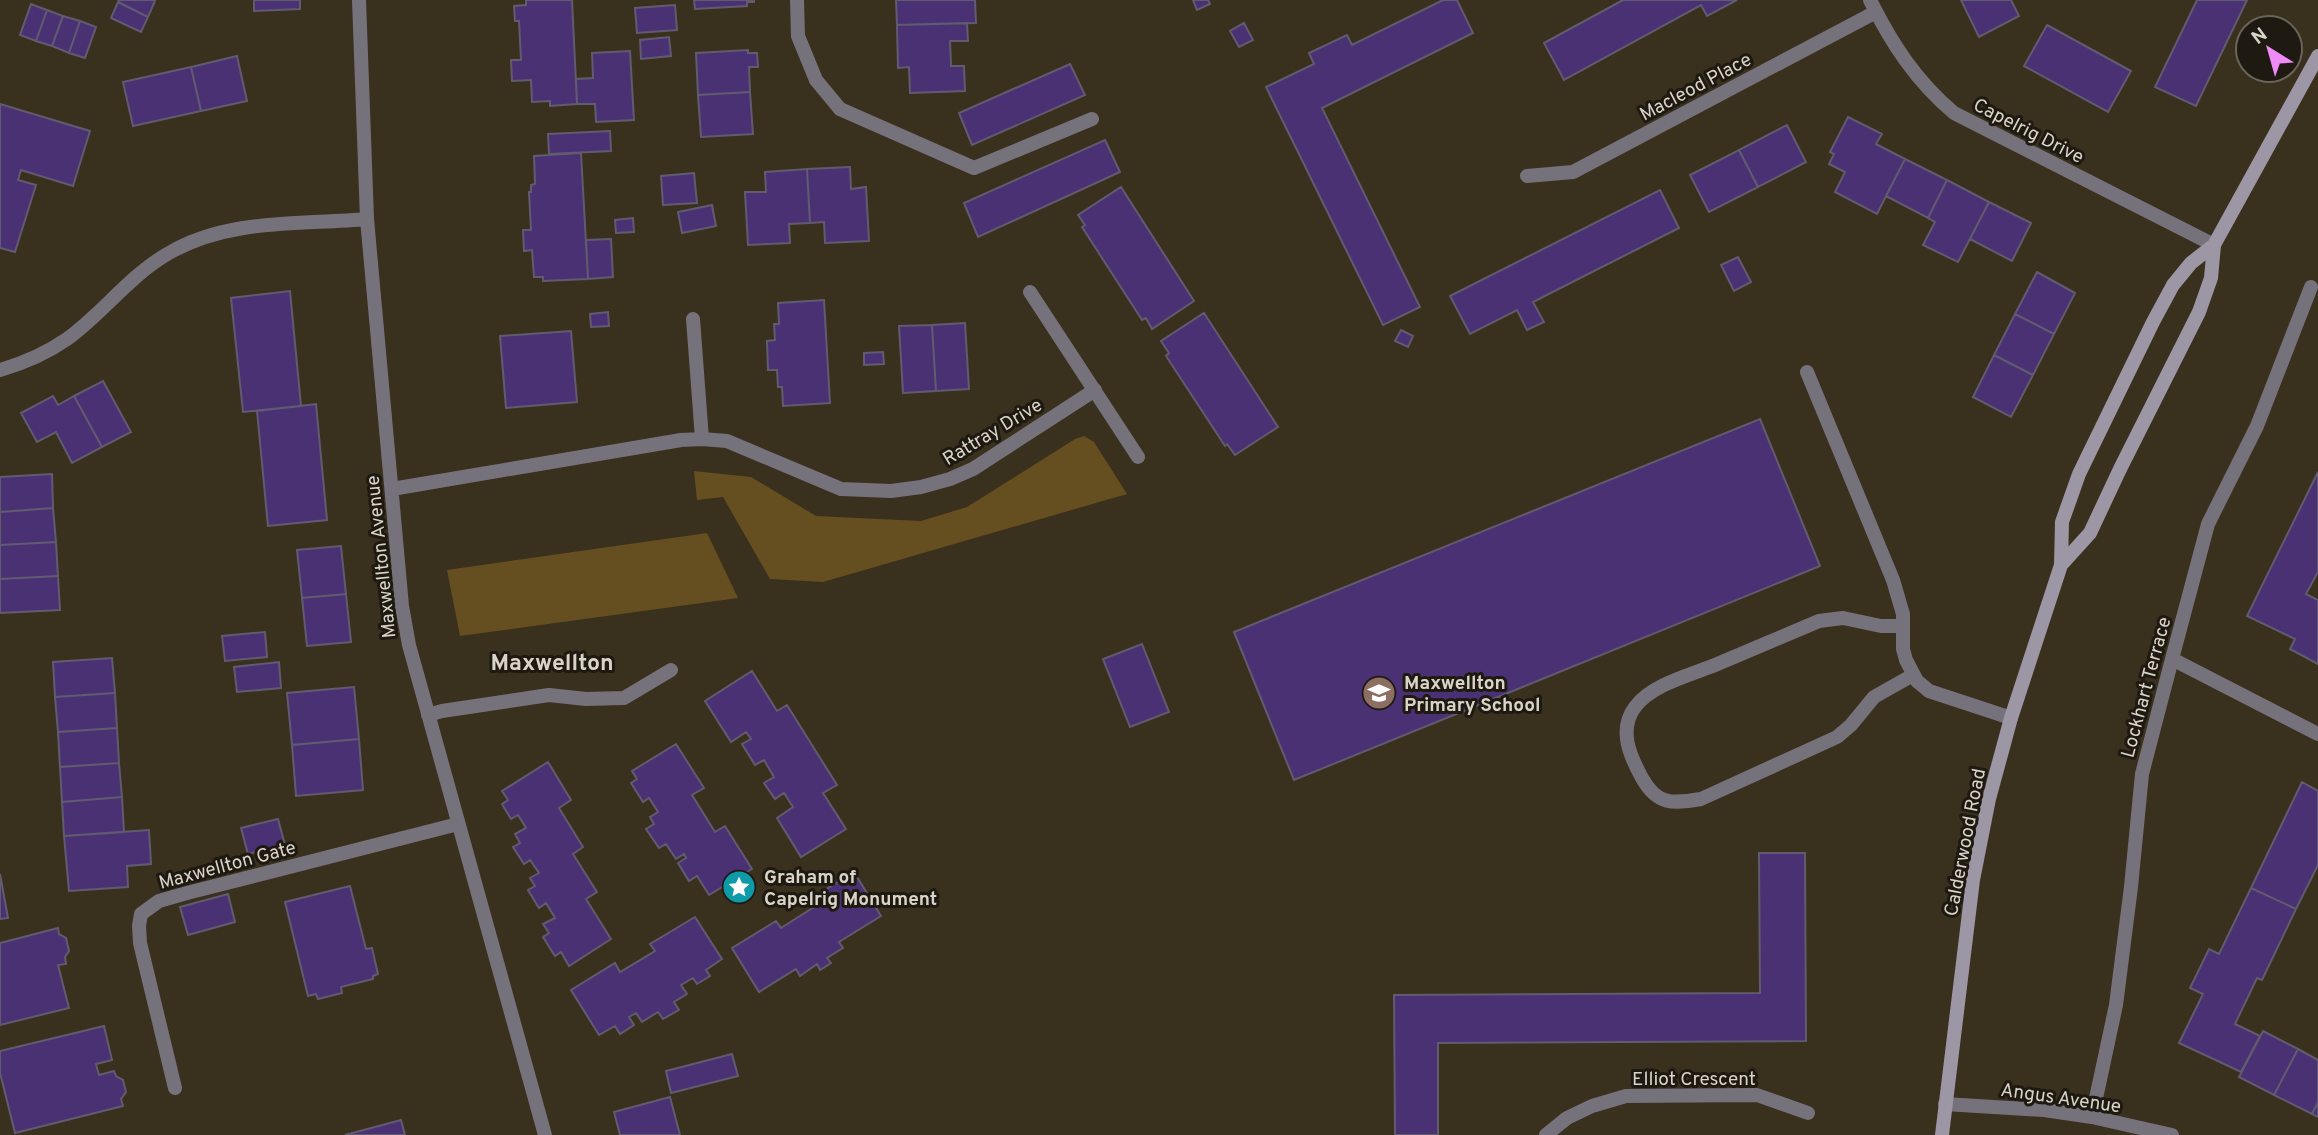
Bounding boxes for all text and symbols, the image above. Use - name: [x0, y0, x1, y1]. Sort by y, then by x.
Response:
- north arrow: [2234, 14, 2304, 84]
- text: N: [2247, 23, 2273, 51]
- street label: Macleod Place: [1636, 48, 1756, 127]
- street label: Capelrig Drive: [1969, 94, 2087, 170]
- street label: Rattray Drive: [939, 394, 1047, 472]
- street label: Maxwellton Avenue: [362, 474, 402, 639]
- street label: Lockhart Terrace: [2117, 614, 2177, 761]
- district label: Maxwellton: [490, 650, 614, 679]
- place label: Maxwellton Primary School: [1404, 672, 1540, 718]
- school or university icon: Maxwellton Primary School: [1360, 674, 1398, 712]
- street label: Calderwood Road: [1940, 766, 1992, 918]
- street label: Maxwellton Gate: [156, 836, 299, 896]
- place label: Graham of Capelrig Monument: [764, 866, 937, 912]
- place icon: Graham of Capelrig Monument: [720, 868, 758, 906]
- street label: Elliot Crescent: [1632, 1068, 1756, 1092]
- street label: Angus Avenue: [1999, 1079, 2123, 1119]

